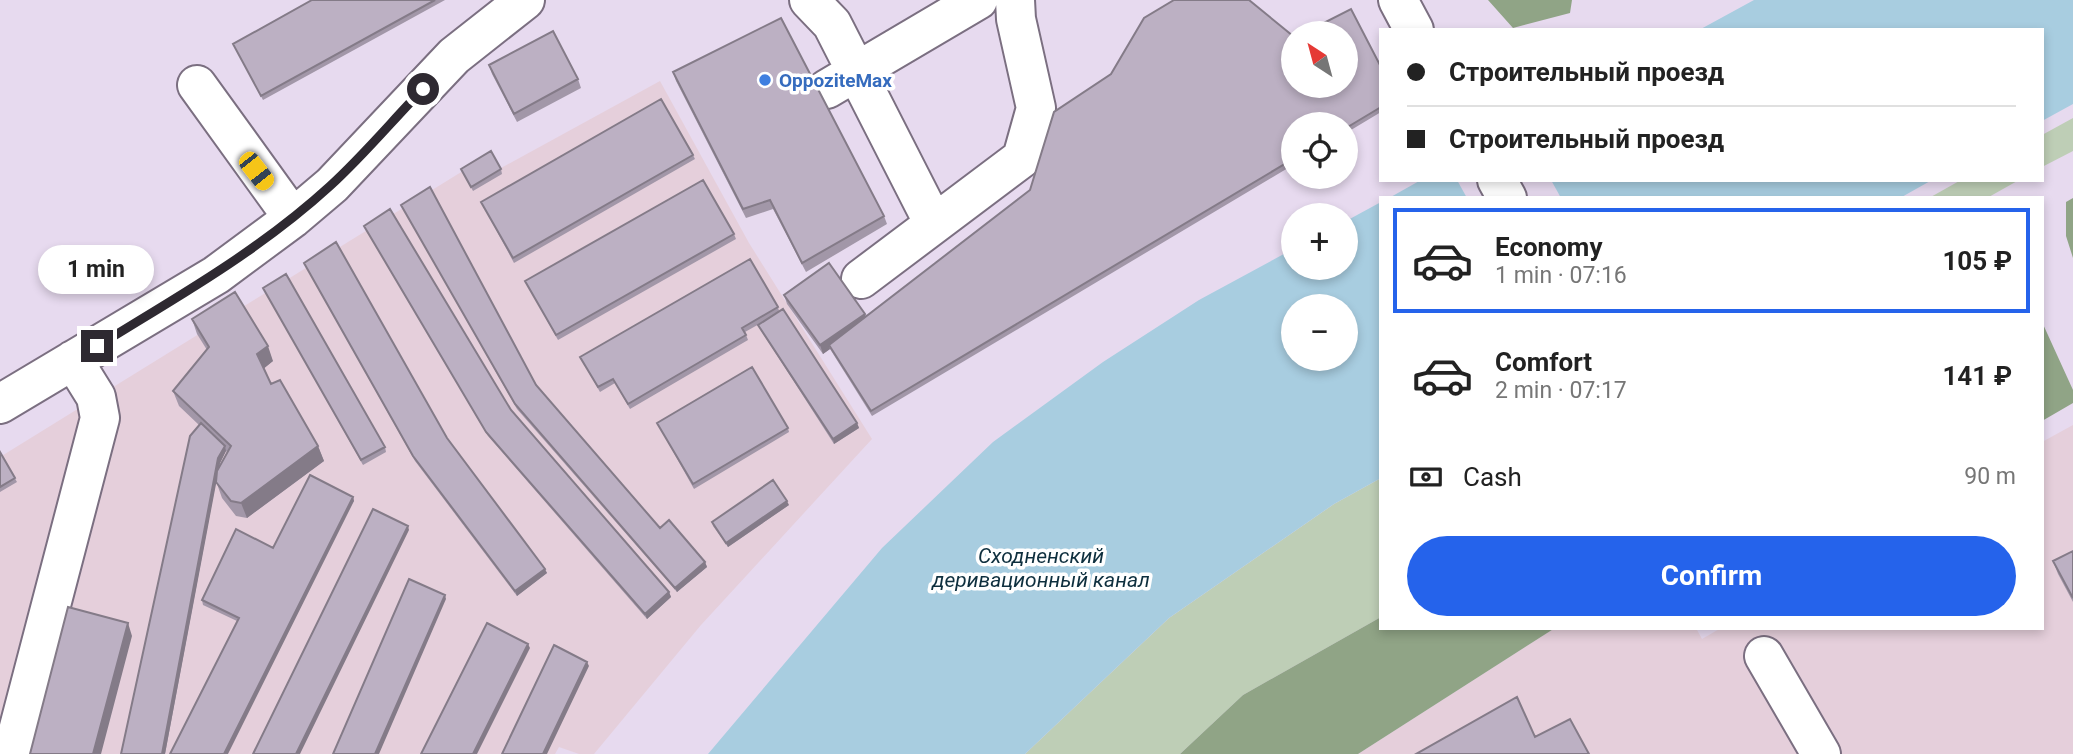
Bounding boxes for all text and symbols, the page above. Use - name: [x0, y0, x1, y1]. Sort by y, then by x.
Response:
- north arrow: [1281, 21, 1358, 98]
- map controls: [1281, 21, 1358, 371]
- text: Строительный проезд: [1449, 57, 1724, 87]
- place label: OppoziteMax: [779, 69, 892, 92]
- marker: OppoziteMax: [757, 72, 773, 88]
- route start: [407, 73, 439, 105]
- button: locate: [1281, 112, 1358, 189]
- text: Строительный проезд: [1449, 124, 1724, 154]
- car: [235, 148, 278, 194]
- button: +: [1281, 203, 1358, 280]
- icon: car: [1411, 229, 1474, 292]
- text: Economy: [1495, 232, 1602, 262]
- callout: 1 min: [39, 244, 155, 294]
- text: 105 ₽: [1942, 246, 2012, 276]
- text: 1 min: [67, 256, 125, 283]
- text: 1 min · 07:16: [1495, 262, 1627, 289]
- button: −: [1281, 294, 1358, 371]
- route end: [81, 330, 113, 362]
- icon: car: [1411, 344, 1474, 407]
- text: Comfort: [1495, 347, 1592, 377]
- text: 141 ₽: [1942, 361, 2012, 391]
- text: 2 min · 07:17: [1495, 377, 1627, 404]
- icon: cash: [1407, 458, 1445, 496]
- text: Cash: [1463, 462, 1522, 492]
- text: 90 m: [1964, 463, 2016, 490]
- button: Confirm: [1407, 536, 2016, 616]
- water label: Сходненский деривационный канал: [930, 544, 1150, 592]

